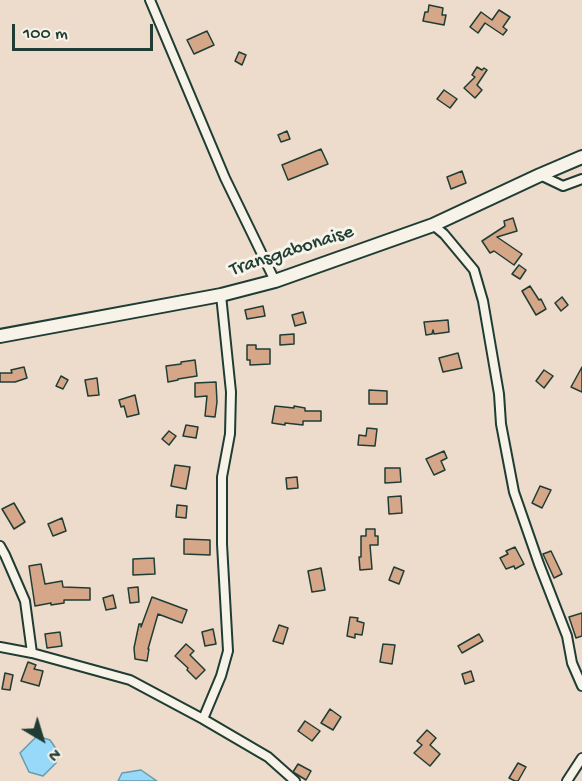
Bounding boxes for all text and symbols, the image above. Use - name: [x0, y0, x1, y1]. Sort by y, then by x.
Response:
- scale bar: [15, 12, 156, 50]
- text: 100 m: [23, 24, 68, 45]
- street label: Transgabonaise: [227, 221, 357, 283]
- north arrow: [12, 709, 72, 769]
- text: N: [43, 743, 63, 764]

